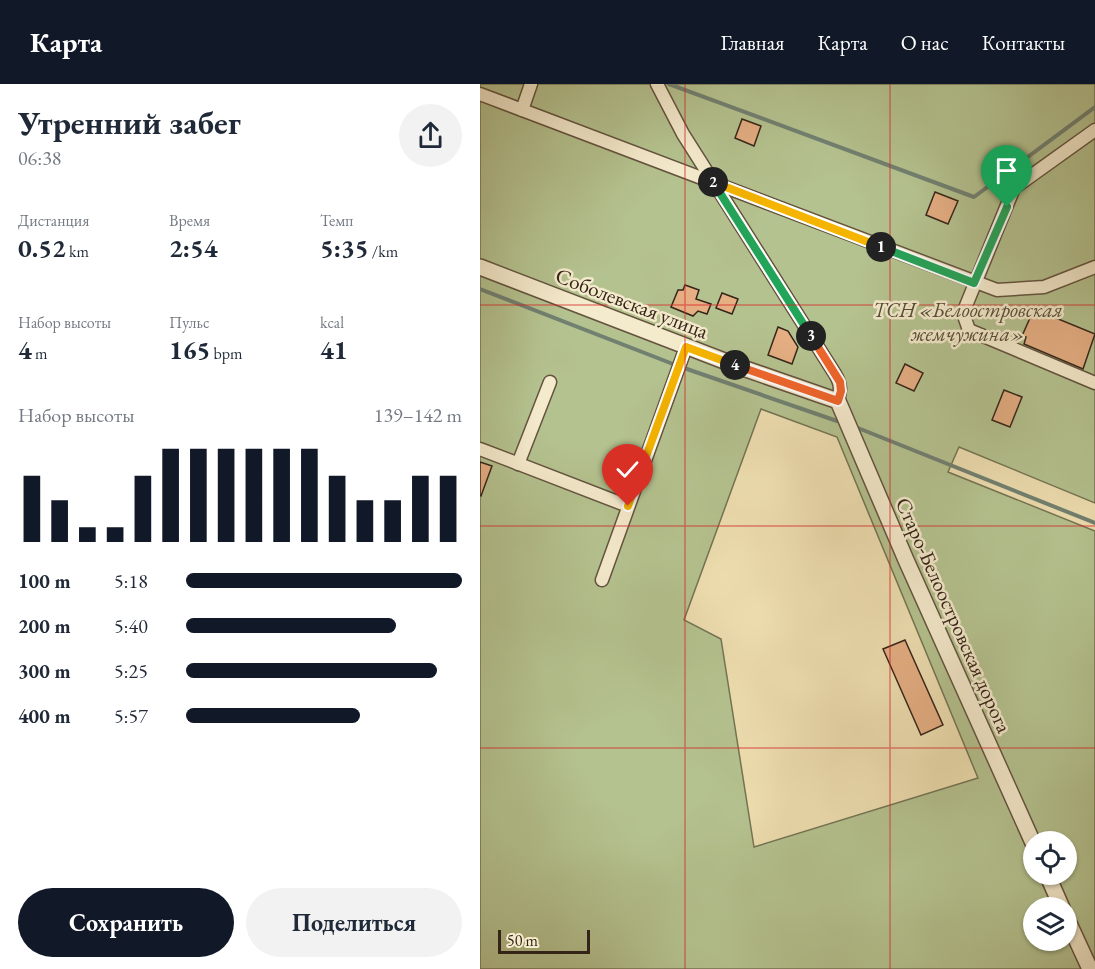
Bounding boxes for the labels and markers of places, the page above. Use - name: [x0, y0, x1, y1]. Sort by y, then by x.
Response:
- pin: [981, 145, 1032, 207]
- pin: 2: [698, 167, 728, 197]
- pin: 1: [866, 232, 896, 262]
- pin: 3: [796, 321, 826, 351]
- pin: 4: [720, 350, 750, 380]
- pin: [602, 444, 653, 506]

